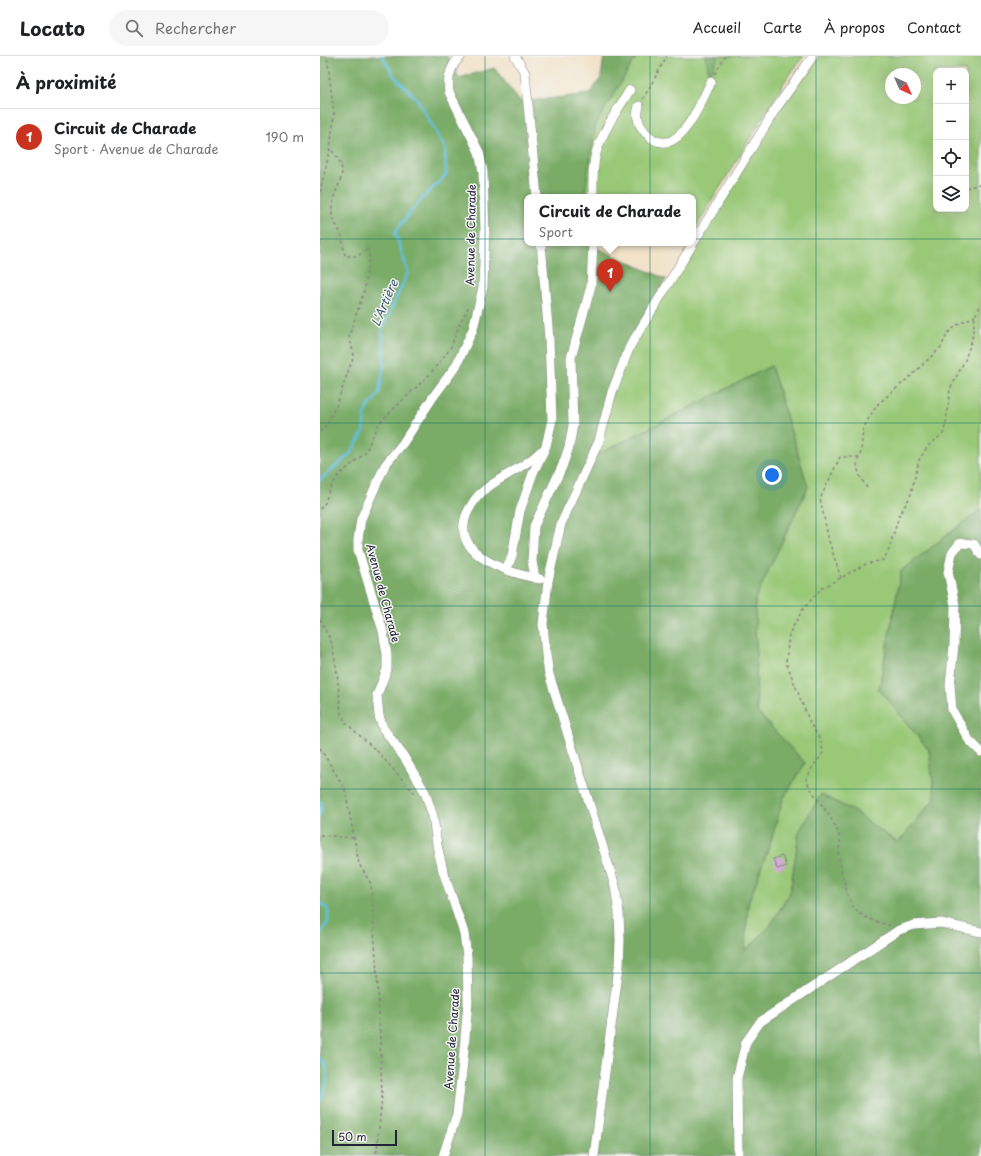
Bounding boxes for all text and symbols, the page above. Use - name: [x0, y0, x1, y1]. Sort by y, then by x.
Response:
- search box: [109, 10, 389, 46]
- text: Locato: [20, 14, 85, 42]
- text: Rechercher: [155, 16, 236, 39]
- icon: search: [123, 17, 145, 39]
- text: Accueil: [693, 17, 741, 38]
- text: Carte: [763, 17, 802, 38]
- text: À propos: [824, 17, 885, 38]
- text: Contact: [907, 17, 961, 38]
- north arrow: [885, 68, 921, 104]
- map controls: [933, 68, 969, 212]
- button: +: [933, 68, 969, 104]
- text: À proximité: [16, 69, 116, 95]
- button: −: [933, 104, 969, 140]
- text: Circuit de Charade: [54, 116, 196, 139]
- text: 1: [26, 127, 32, 146]
- text: 190 m: [265, 127, 304, 146]
- text: Sport · Avenue de Charade: [54, 139, 218, 158]
- button: locate: [933, 140, 969, 176]
- button: layers: [933, 176, 969, 212]
- street label: Avenue de Charade: [461, 184, 480, 286]
- popup: [524, 194, 696, 246]
- text: Circuit de Charade: [539, 199, 681, 222]
- text: Sport: [539, 222, 573, 241]
- pin: 1: [597, 259, 623, 292]
- water label: L'Artière: [366, 276, 402, 329]
- your location: [762, 465, 782, 485]
- street label: Avenue de Charade: [362, 542, 405, 644]
- street label: Avenue de Charade: [439, 988, 464, 1090]
- scale bar: [332, 1128, 397, 1147]
- text: 50 m: [338, 1128, 367, 1145]

